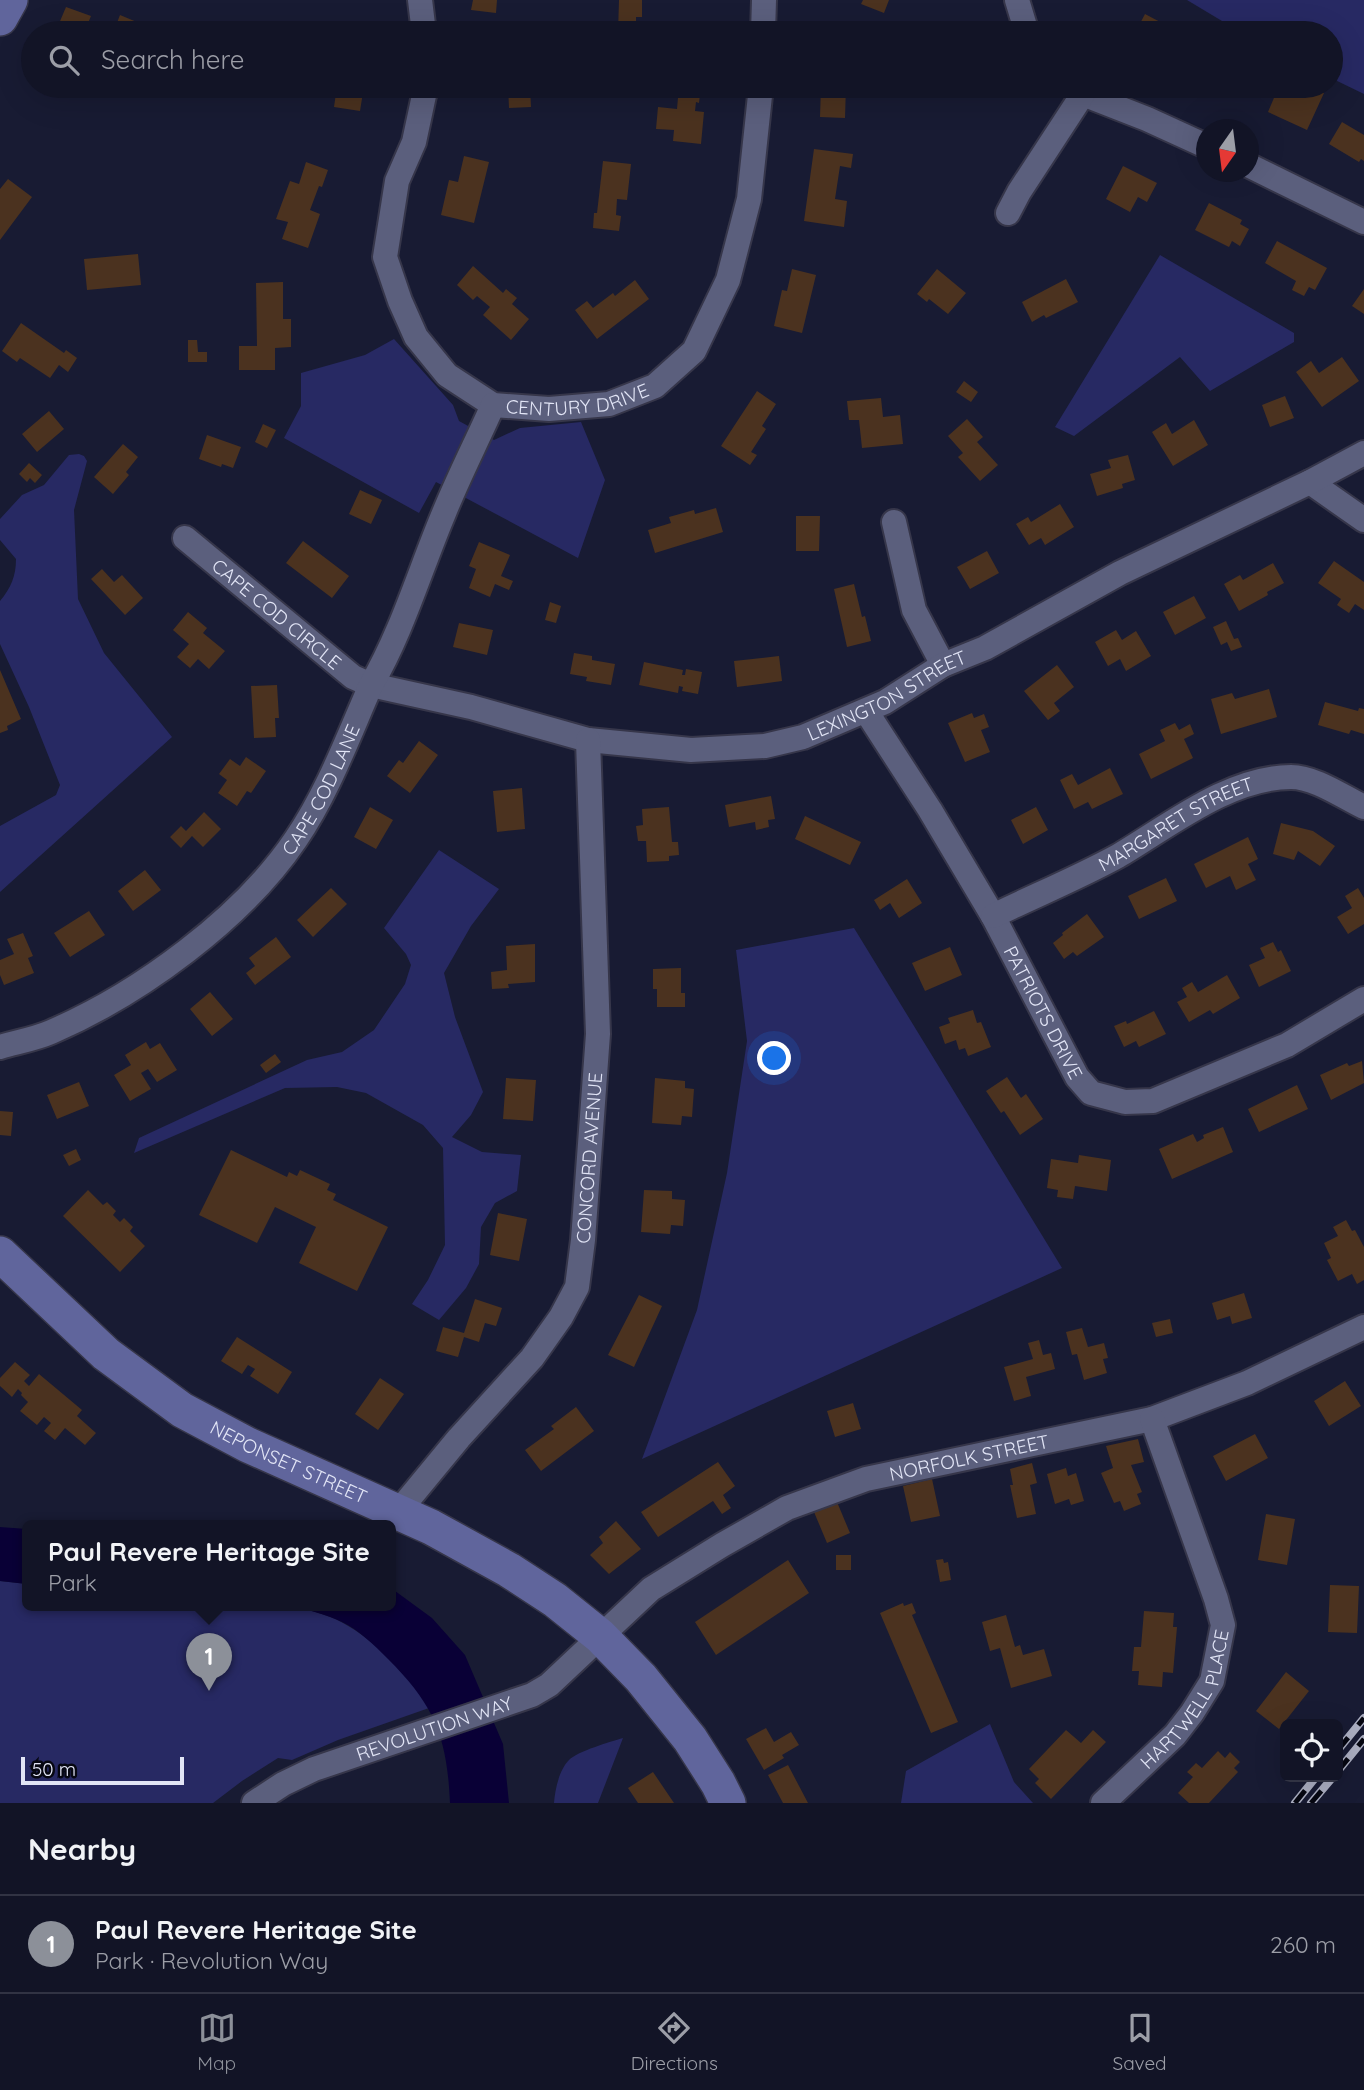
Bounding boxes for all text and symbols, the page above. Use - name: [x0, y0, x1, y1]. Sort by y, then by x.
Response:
- search box: [21, 21, 1343, 98]
- icon: search: [45, 41, 83, 79]
- text: Search here: [101, 43, 245, 76]
- north arrow: [1196, 119, 1259, 182]
- street label: CENTURY DRIVE: [505, 378, 652, 421]
- street label: CAPE COD CIRCLE: [207, 553, 346, 674]
- street label: LEXINGTON STREET: [803, 645, 970, 746]
- street label: CAPE COD LANE: [276, 720, 365, 860]
- street label: MARGARET STREET: [1094, 771, 1256, 876]
- street label: PATRIOTS DRIVE: [999, 942, 1088, 1083]
- your location: [757, 1041, 791, 1075]
- street label: CONCORD AVENUE: [571, 1072, 607, 1244]
- street label: NEPONSET STREET: [206, 1415, 371, 1509]
- street label: NORFOLK STREET: [887, 1429, 1051, 1486]
- popup: [22, 1520, 396, 1611]
- text: Paul Revere Heritage Site: [48, 1535, 370, 1568]
- text: Park: [48, 1568, 97, 1597]
- street label: HARTWELL PLACE: [1135, 1627, 1234, 1774]
- pin: 1: [186, 1633, 232, 1691]
- street label: REVOLUTION WAY: [353, 1690, 516, 1766]
- map controls: [1280, 1719, 1343, 1782]
- button: locate: [1280, 1719, 1343, 1782]
- scale bar: [21, 1754, 184, 1786]
- text: 50 m: [32, 1757, 76, 1781]
- text: Nearby: [28, 1830, 136, 1868]
- text: Paul Revere Heritage Site: [95, 1913, 417, 1946]
- text: 1: [47, 1930, 55, 1959]
- text: 260 m: [1270, 1930, 1336, 1959]
- text: Park · Revolution Way: [95, 1946, 328, 1975]
- tab: Map: [197, 2009, 236, 2075]
- tab: Directions: [631, 2009, 718, 2075]
- tab: Saved: [1112, 2009, 1167, 2075]

